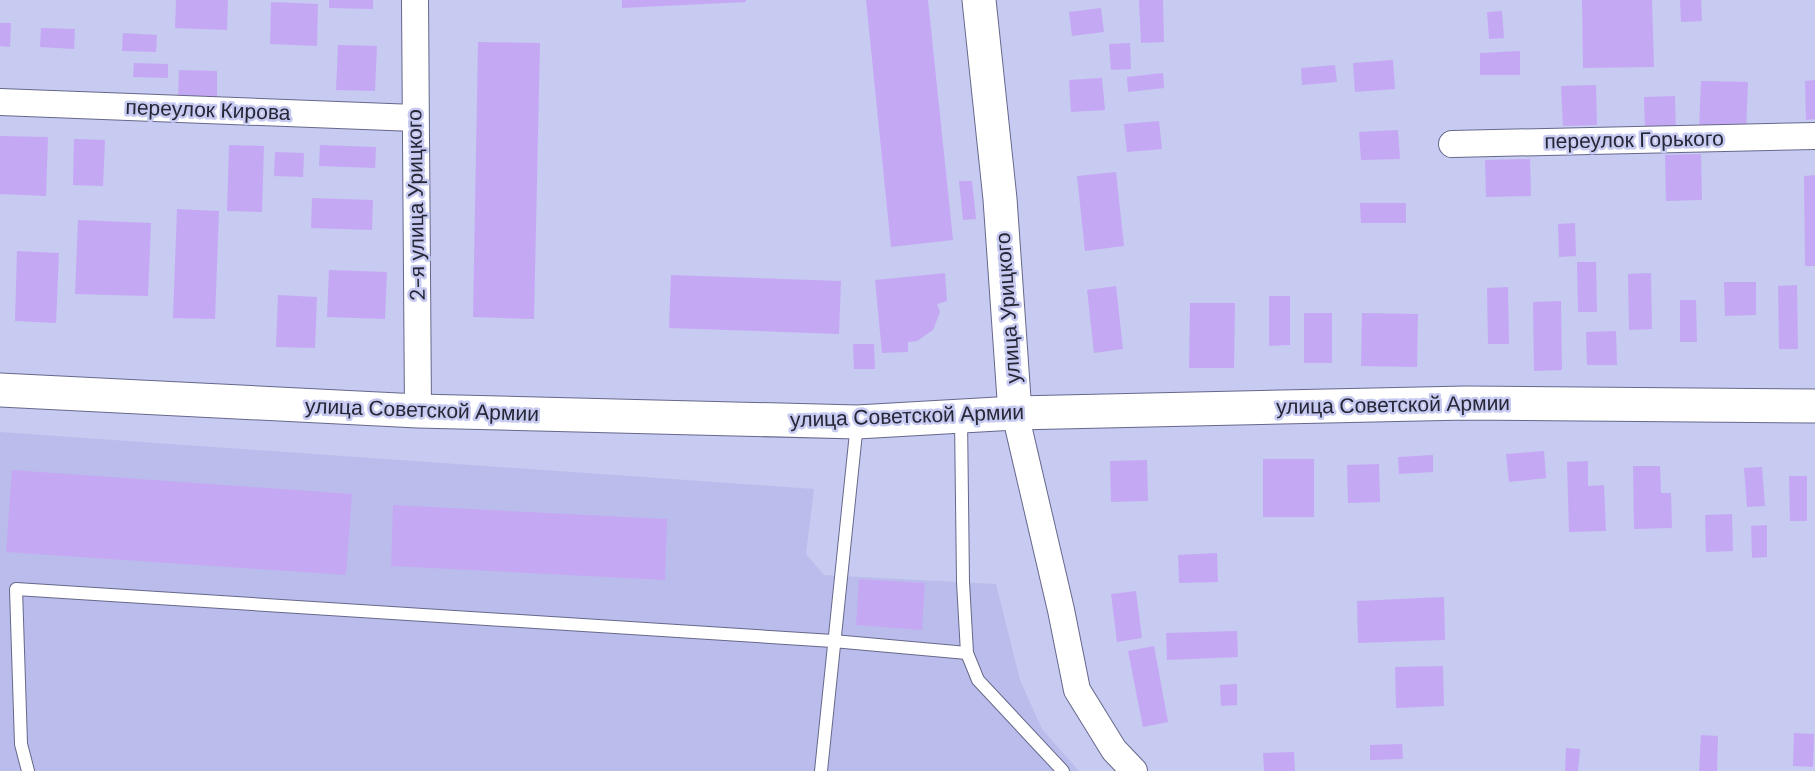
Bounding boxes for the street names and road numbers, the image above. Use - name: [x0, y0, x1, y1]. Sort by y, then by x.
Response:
- street label: переулок Кирова: [125, 93, 291, 127]
- street label: 2-я улица Урицкого: [400, 109, 432, 301]
- street label: переулок Горького: [1544, 124, 1724, 156]
- street label: улица Урицкого: [989, 232, 1027, 384]
- street label: улица Советской Армии: [1276, 389, 1510, 421]
- street label: улица Советской Армии: [305, 392, 539, 428]
- street label: улица Советской Армии: [790, 398, 1024, 434]

